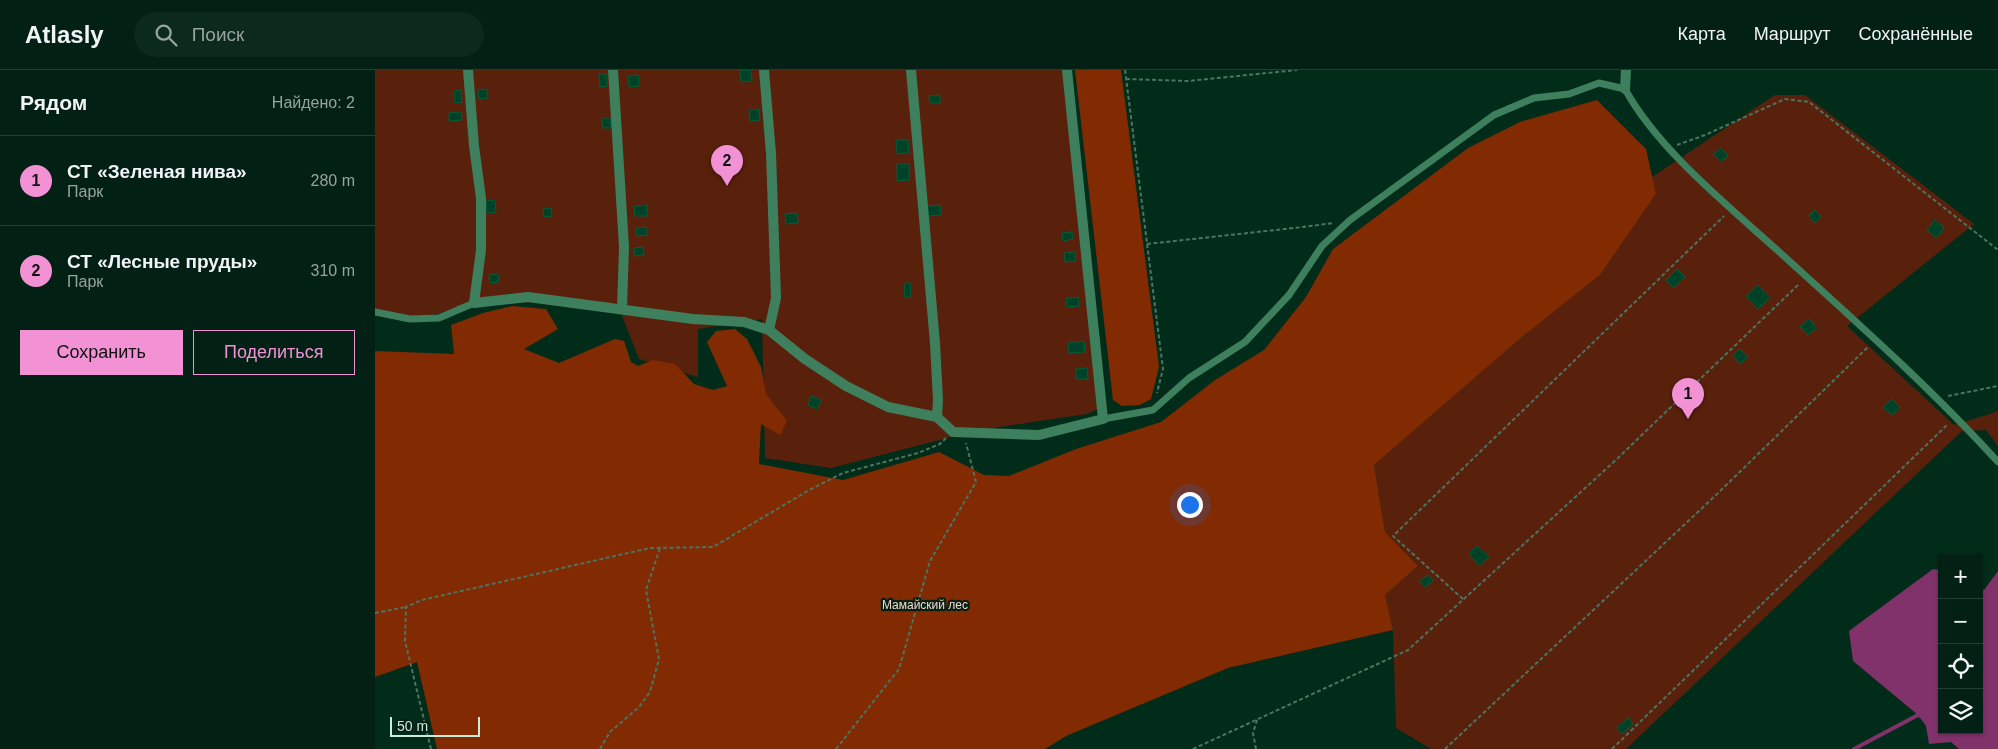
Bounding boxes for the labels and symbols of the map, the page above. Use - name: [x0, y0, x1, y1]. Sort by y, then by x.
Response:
- pin: 2: [711, 145, 743, 186]
- pin: 1: [1672, 378, 1704, 419]
- your location: [1177, 492, 1203, 518]
- park label: Мамайский лес: [882, 598, 968, 612]
- scale bar: [390, 714, 480, 737]

